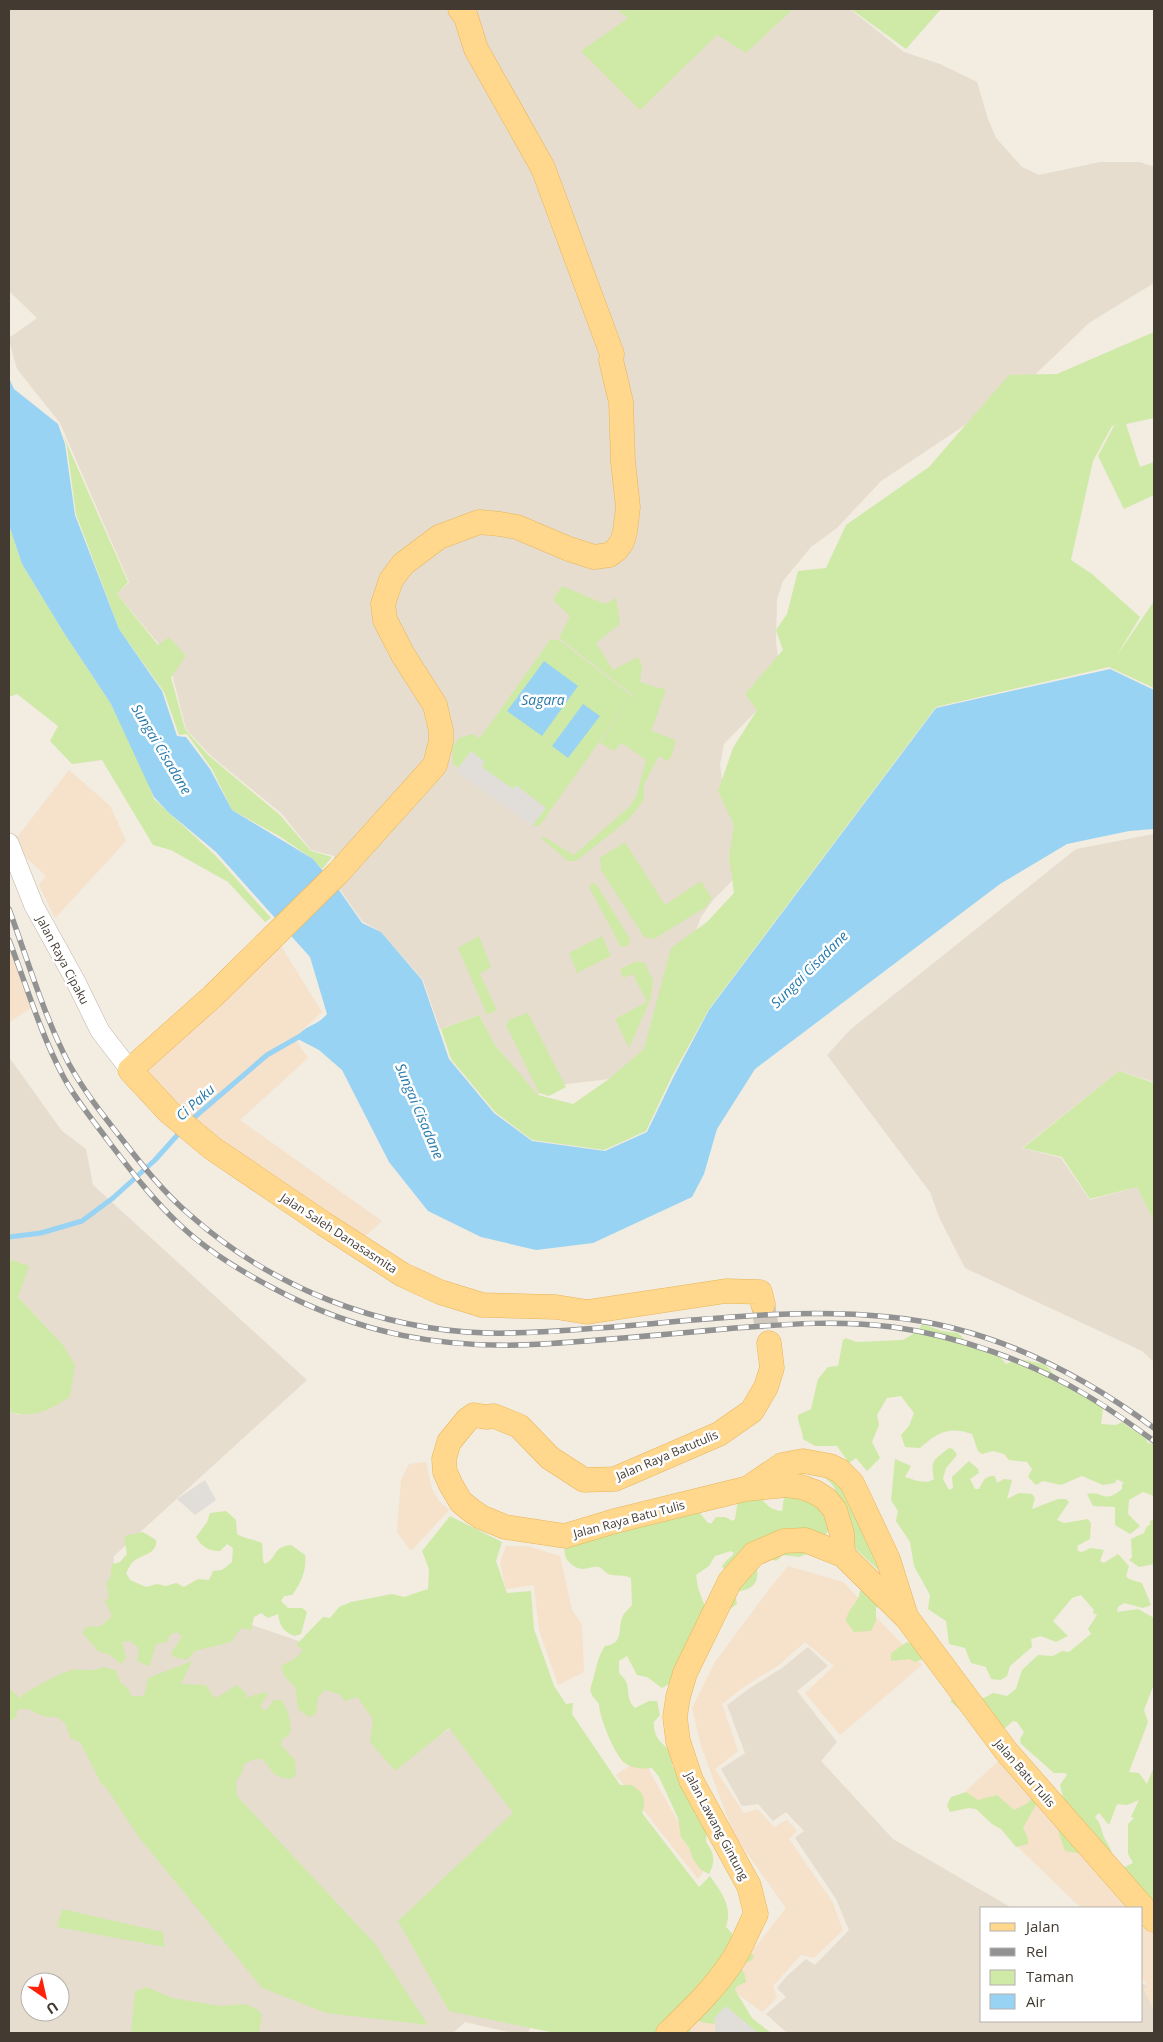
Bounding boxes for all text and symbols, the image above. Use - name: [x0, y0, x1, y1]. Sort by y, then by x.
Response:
- water label: Sagara: [521, 690, 565, 709]
- water label: Sungai Cisadane: [128, 700, 196, 798]
- street label: Jalan Raya Cipaku: [32, 912, 94, 1007]
- water label: Sungai Cisadane: [766, 926, 852, 1012]
- water label: Sungai Cisadane: [391, 1060, 449, 1162]
- water label: Ci Paku: [171, 1079, 219, 1125]
- street label: Jalan Saleh Danasasmita: [276, 1188, 401, 1277]
- street label: Jalan Raya Batutulis: [612, 1426, 721, 1485]
- street label: Jalan Raya Batu Tulis: [570, 1496, 687, 1542]
- street label: Jalan Batu Tulis: [990, 1735, 1059, 1811]
- street label: Jalan Lawang Gintung: [681, 1768, 753, 1884]
- legend: [980, 1907, 1143, 2022]
- text: Jalan: [1024, 1916, 1060, 1936]
- text: Rel: [1026, 1941, 1047, 1961]
- text: Taman: [1026, 1966, 1074, 1986]
- north arrow: [20, 1972, 70, 2022]
- text: Air: [1026, 1991, 1045, 2011]
- text: U: [43, 1997, 62, 2019]

